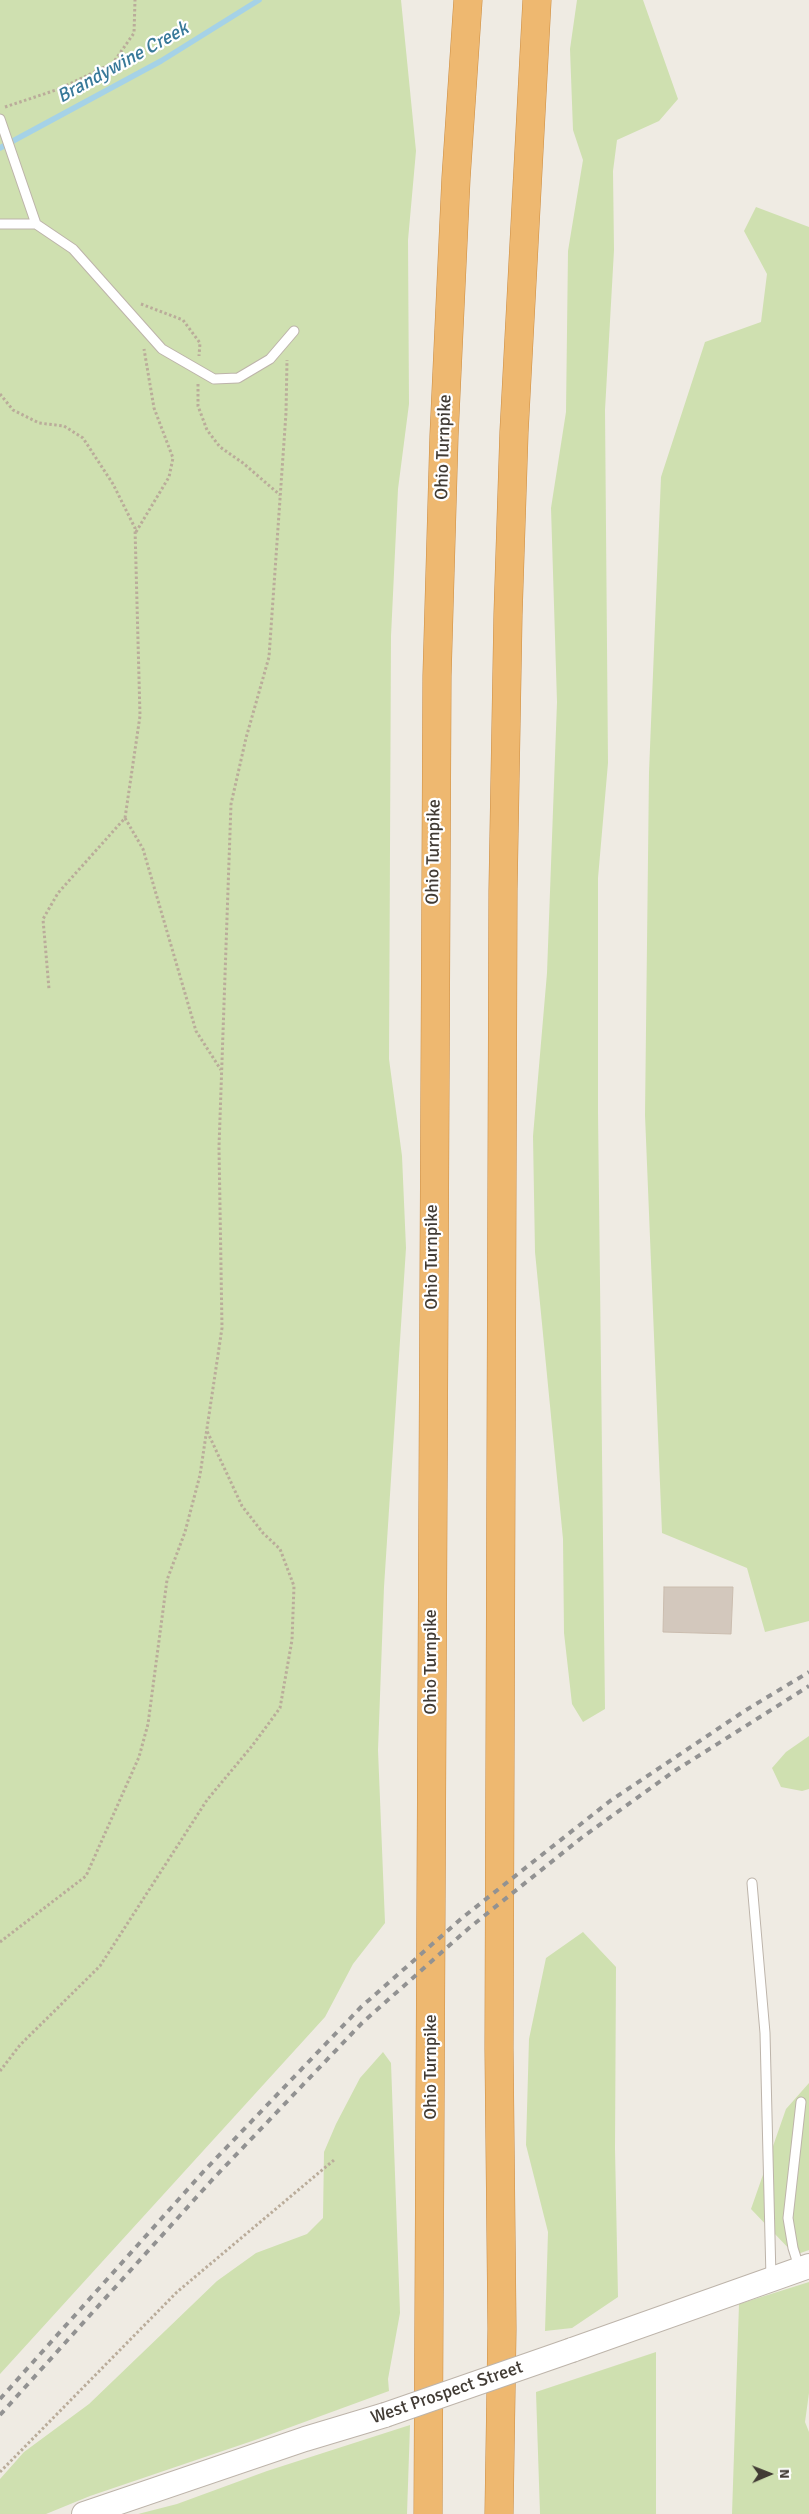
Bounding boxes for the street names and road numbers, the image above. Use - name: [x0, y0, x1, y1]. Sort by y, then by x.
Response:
- street label: Ohio Turnpike: [431, 394, 457, 500]
- street label: Ohio Turnpike: [422, 799, 446, 905]
- street label: Ohio Turnpike: [421, 1204, 443, 1310]
- street label: Ohio Turnpike: [420, 1609, 442, 1715]
- street label: Ohio Turnpike: [420, 2014, 442, 2120]
- street label: West Prospect Street: [368, 2357, 526, 2429]

